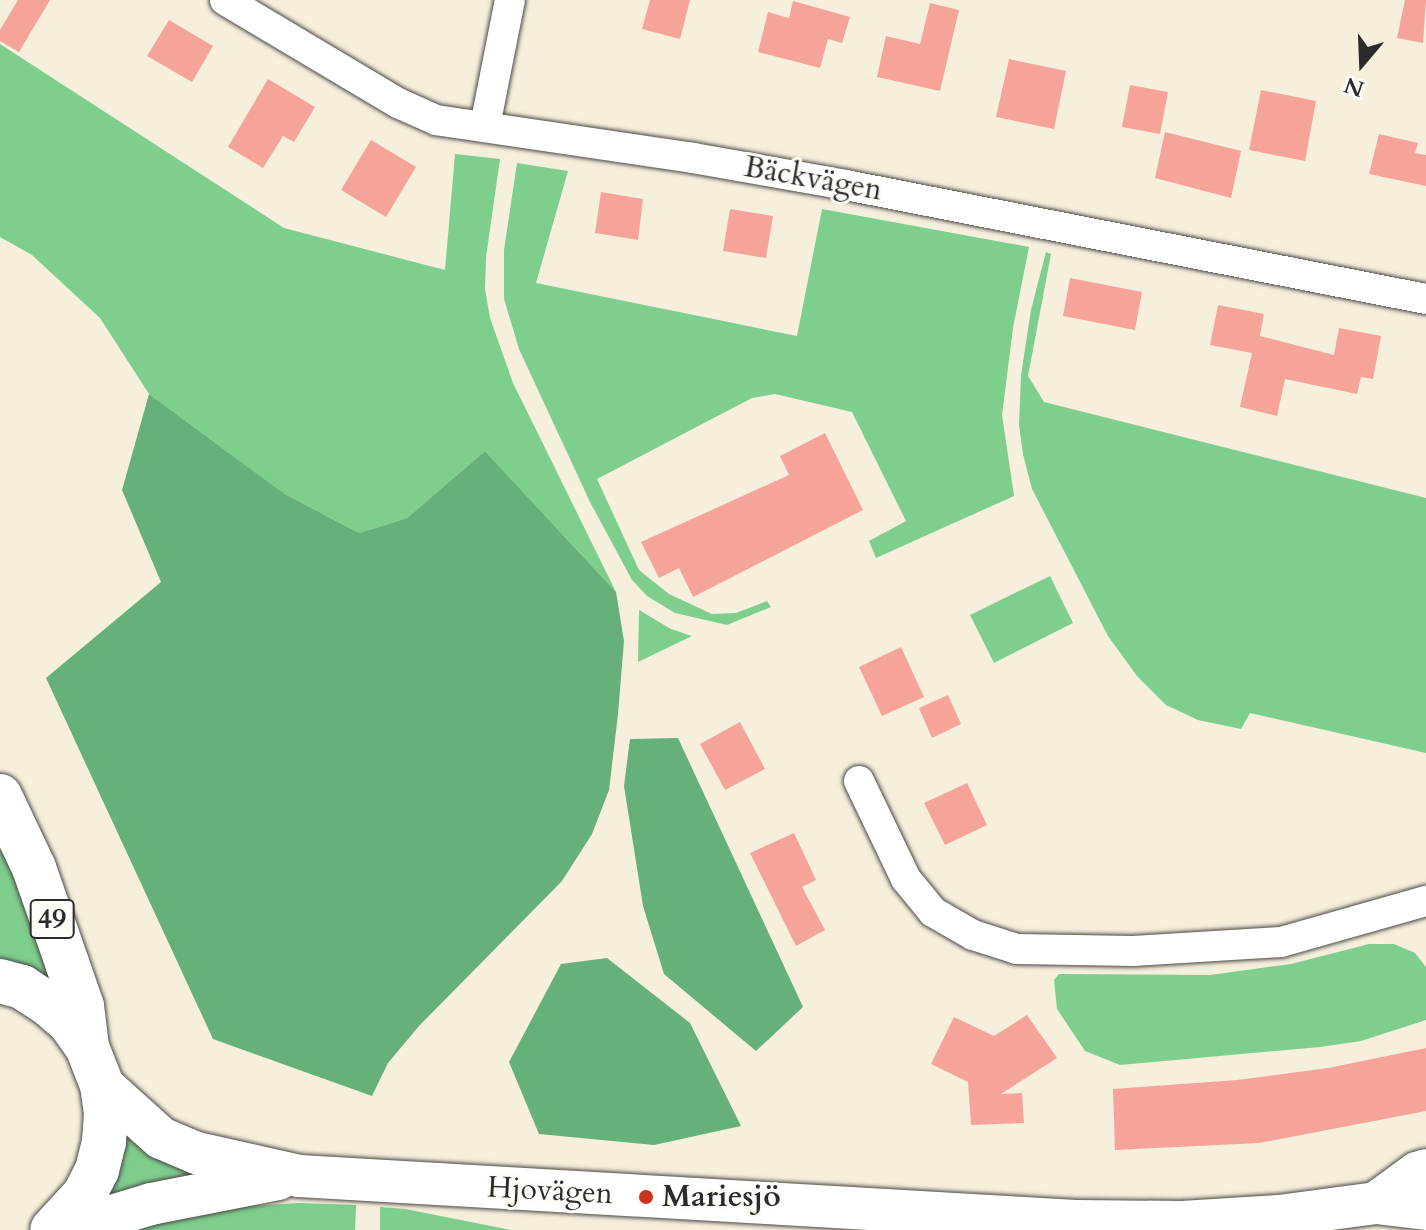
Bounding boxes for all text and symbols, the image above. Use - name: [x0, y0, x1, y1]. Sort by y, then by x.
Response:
- north arrow: [1322, 24, 1402, 104]
- text: N: [1340, 69, 1368, 104]
- street label: Bäckvägen: [741, 149, 885, 209]
- road number: 49: [28, 895, 76, 943]
- street label: Hjovägen: [486, 1170, 614, 1212]
- place label: Mariesjö: [662, 1179, 781, 1215]
- marker: Mariesjö: [637, 1188, 655, 1206]

